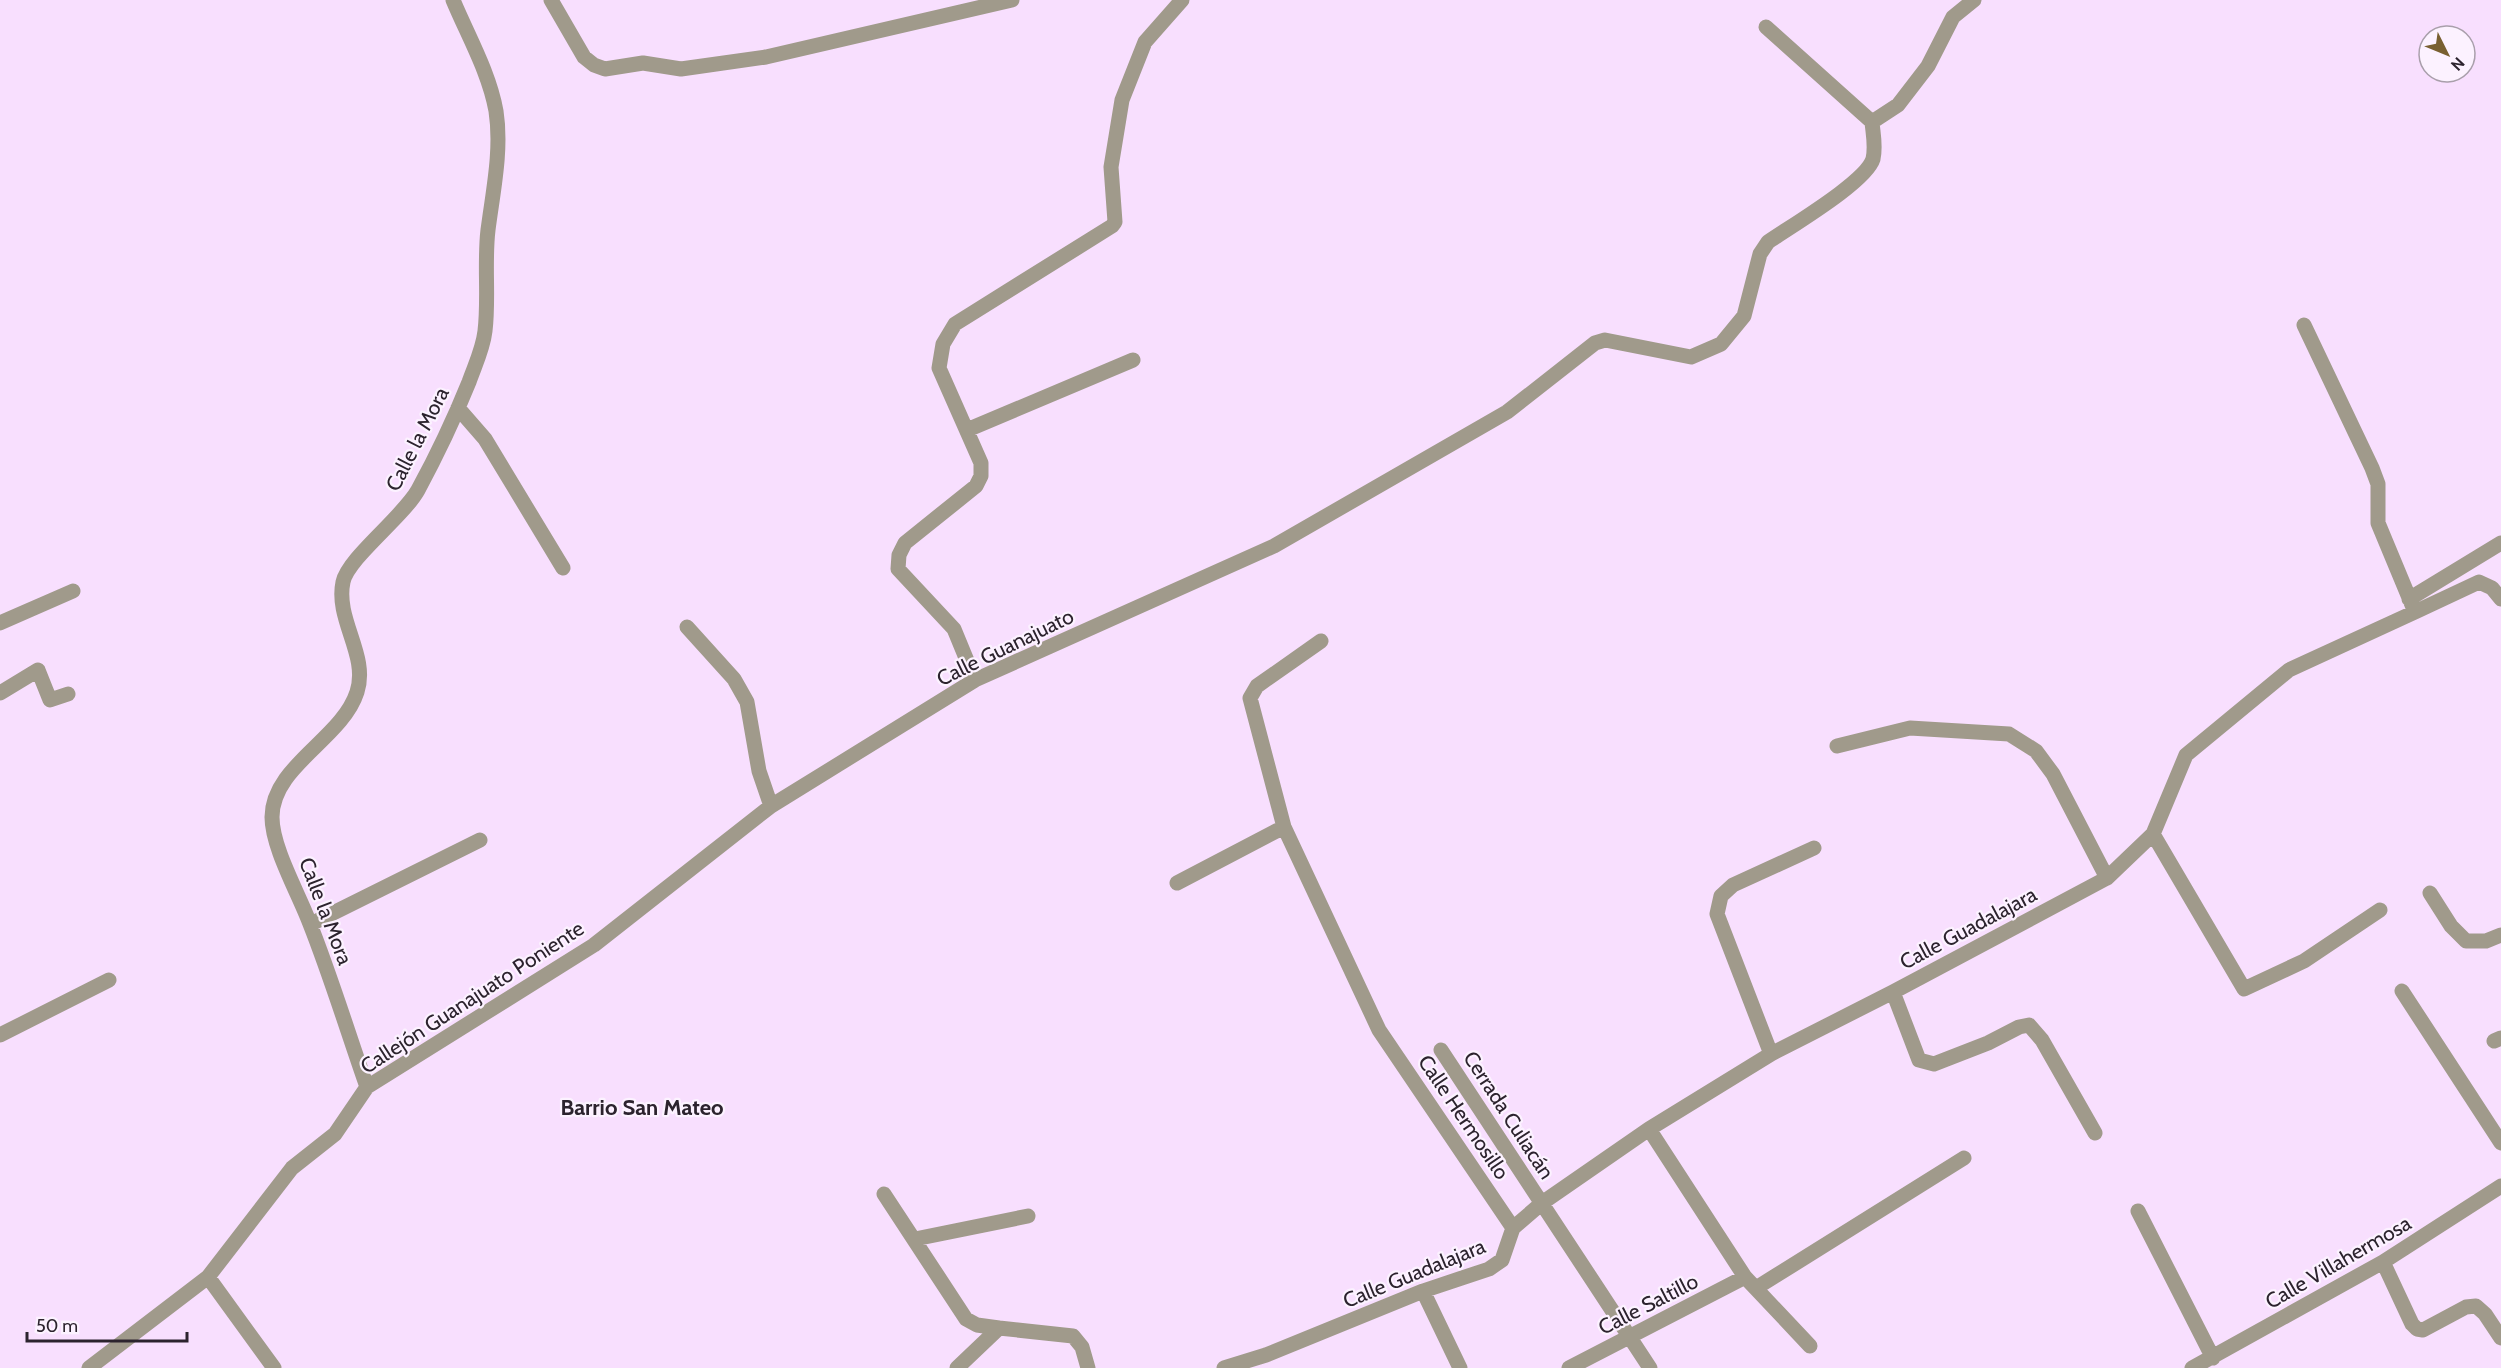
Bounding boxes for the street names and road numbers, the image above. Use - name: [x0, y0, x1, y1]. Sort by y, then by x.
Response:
- street label: Calle la Mora: [380, 383, 454, 495]
- street label: Calle Guanajuato: [933, 603, 1078, 692]
- street label: Calle la Mora: [294, 854, 358, 968]
- street label: Calle Guadalajara: [1895, 881, 2041, 975]
- street label: Callejón Guanajuato Poniente: [356, 915, 589, 1079]
- street label: Cerrada Culiacán: [1458, 1046, 1560, 1184]
- street label: Calle Hermosillo: [1413, 1050, 1515, 1184]
- street label: Calle Villahermosa: [2261, 1210, 2415, 1314]
- street label: Calle Guadalajara: [1339, 1233, 1489, 1314]
- street label: Calle Saltillo: [1594, 1268, 1702, 1340]

